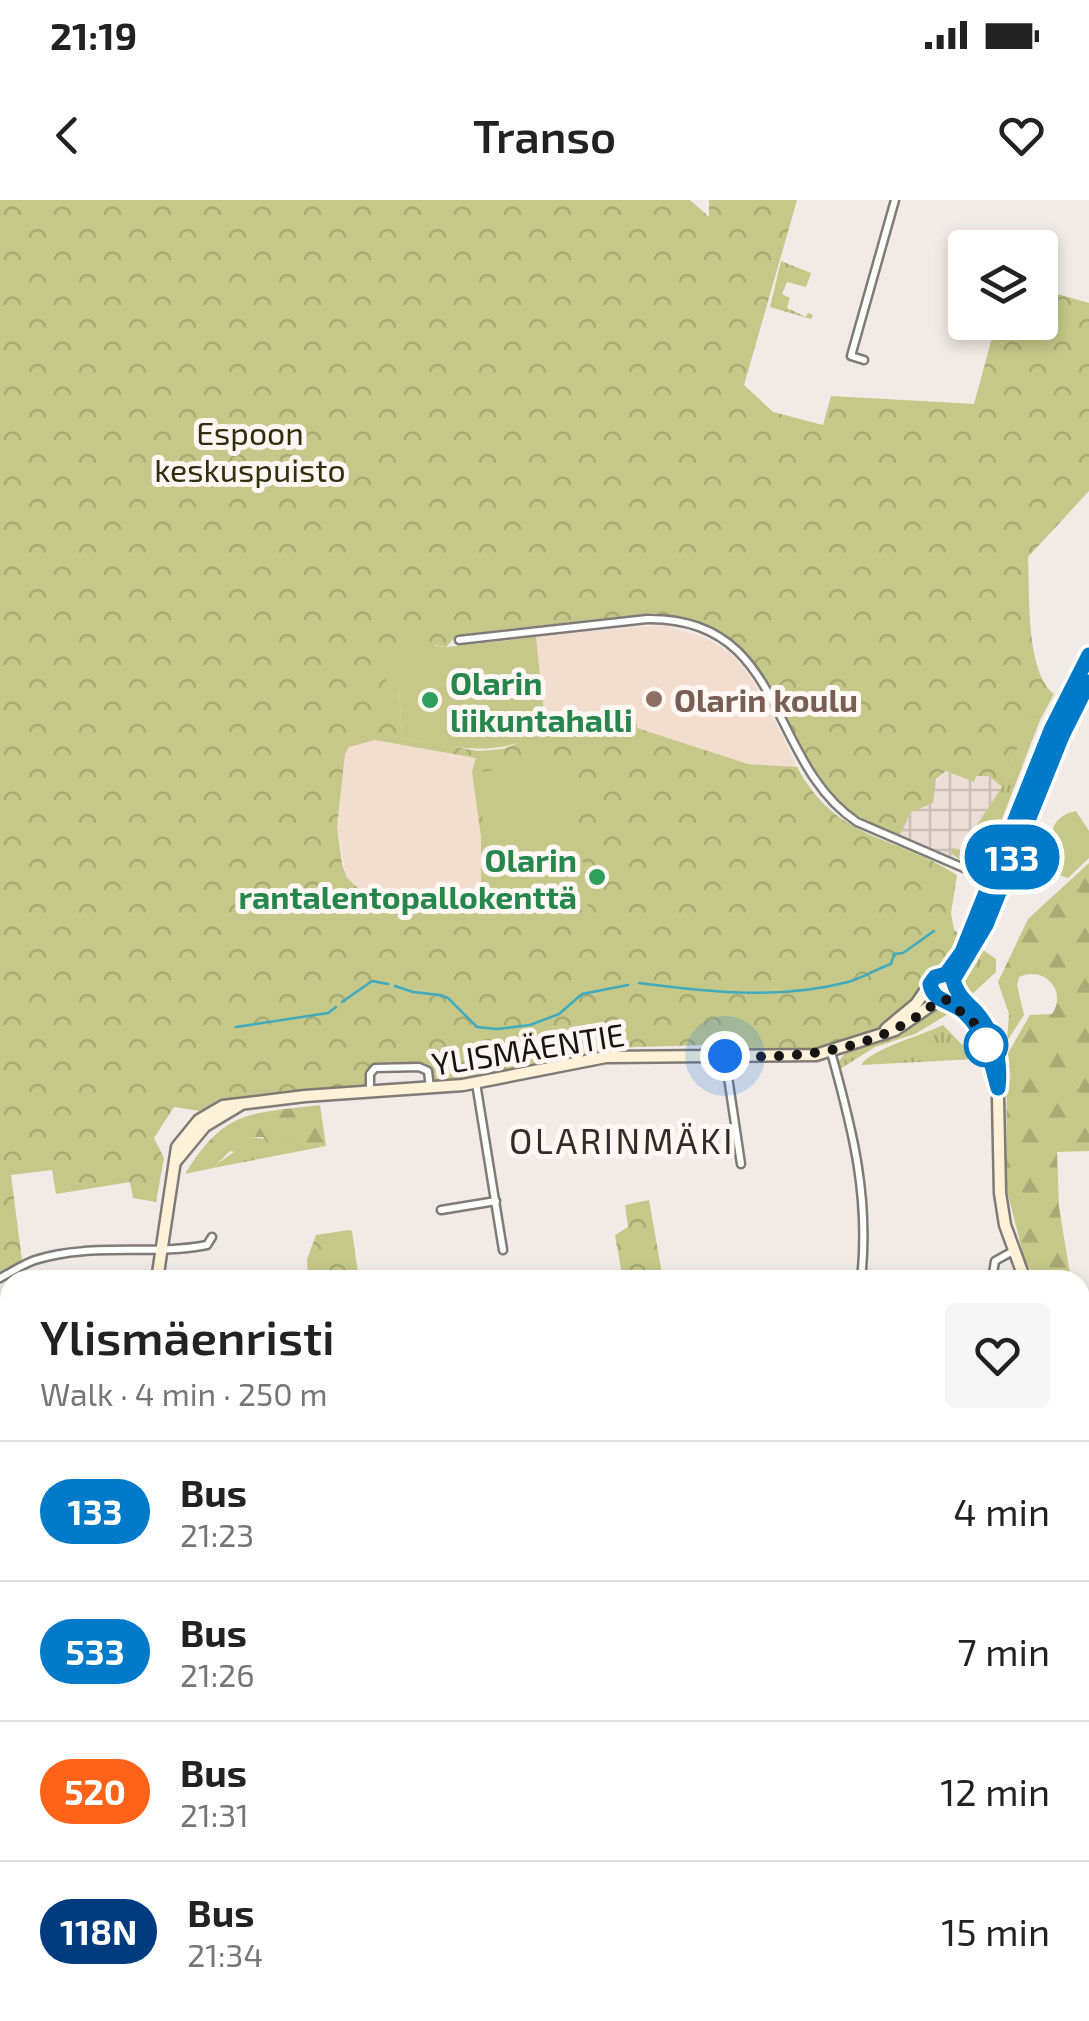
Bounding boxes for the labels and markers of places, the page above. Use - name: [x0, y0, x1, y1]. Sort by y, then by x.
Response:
- place label: Olarin liikuntahalli: [450, 663, 633, 738]
- place label: Olarin koulu: [674, 680, 858, 718]
- marker: Olarin koulu: [643, 688, 665, 710]
- marker: Olarin liikuntahalli: [419, 689, 441, 711]
- place label: Olarin rantalentopallokenttä: [238, 840, 577, 915]
- marker: Olarin rantalentopallokenttä: [586, 866, 608, 888]
- unlabelled marker: [965, 1024, 1007, 1066]

